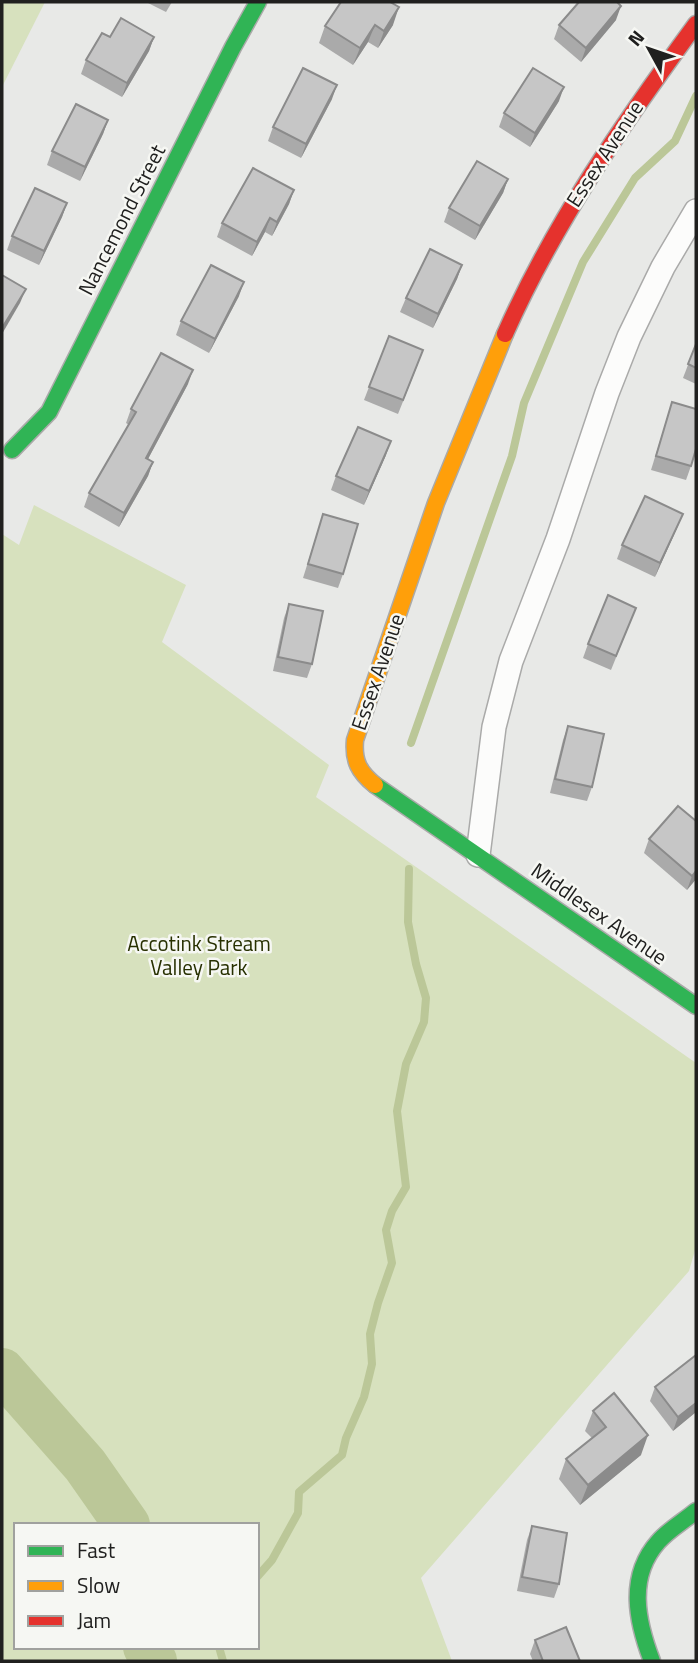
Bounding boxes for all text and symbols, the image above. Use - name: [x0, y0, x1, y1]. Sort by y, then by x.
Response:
- north arrow: [614, 14, 684, 84]
- text: N: [620, 23, 651, 52]
- street label: Essex Avenue: [558, 94, 651, 213]
- street label: Nancemond Street: [69, 138, 173, 301]
- street label: Essex Avenue: [342, 609, 412, 734]
- street label: Middlesex Avenue: [525, 854, 674, 972]
- park label: Accotink Stream Valley Park: [127, 927, 271, 983]
- legend: [14, 1523, 259, 1649]
- text: Fast: [77, 1534, 116, 1566]
- text: Slow: [77, 1569, 120, 1601]
- text: Jam: [77, 1604, 111, 1636]

